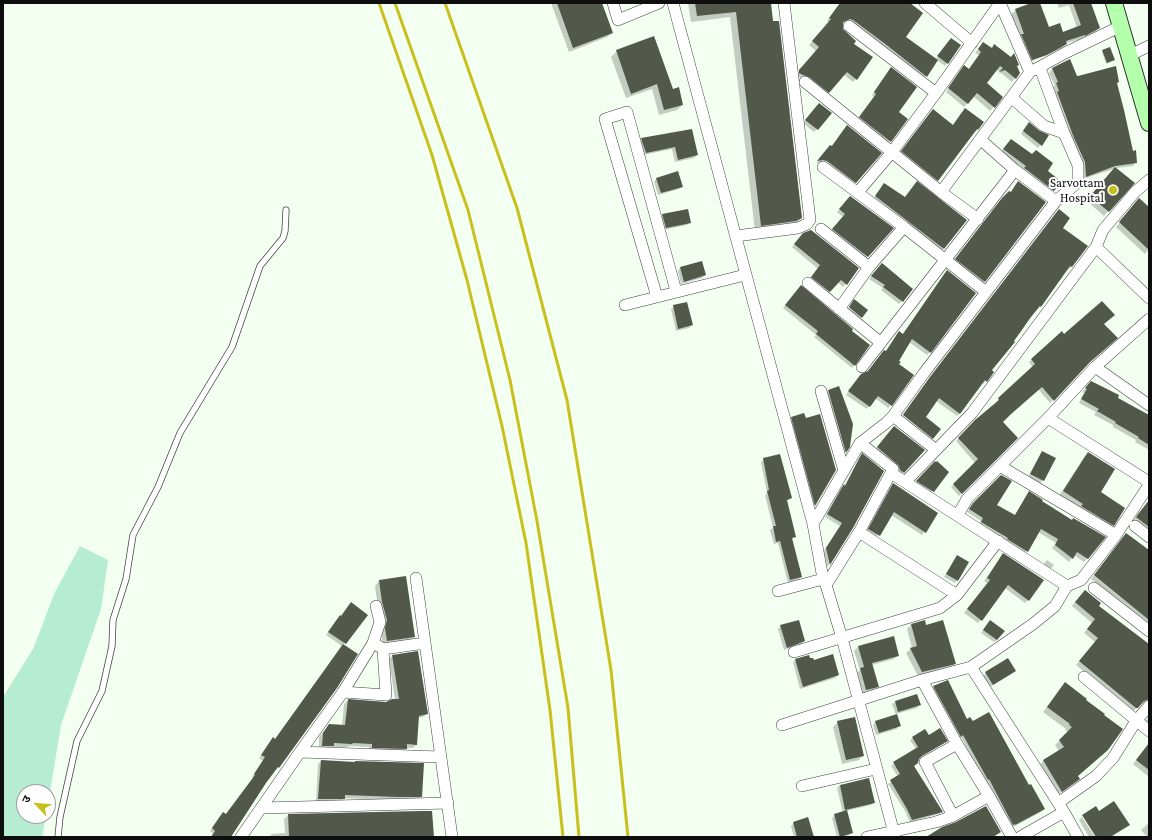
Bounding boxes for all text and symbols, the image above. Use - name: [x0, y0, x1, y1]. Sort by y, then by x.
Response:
- place label: Sarvottam Hospital: [1050, 175, 1104, 206]
- marker: Sarvottam Hospital: [1107, 184, 1119, 196]
- north arrow: [16, 784, 56, 824]
- text: उ: [19, 794, 33, 805]

